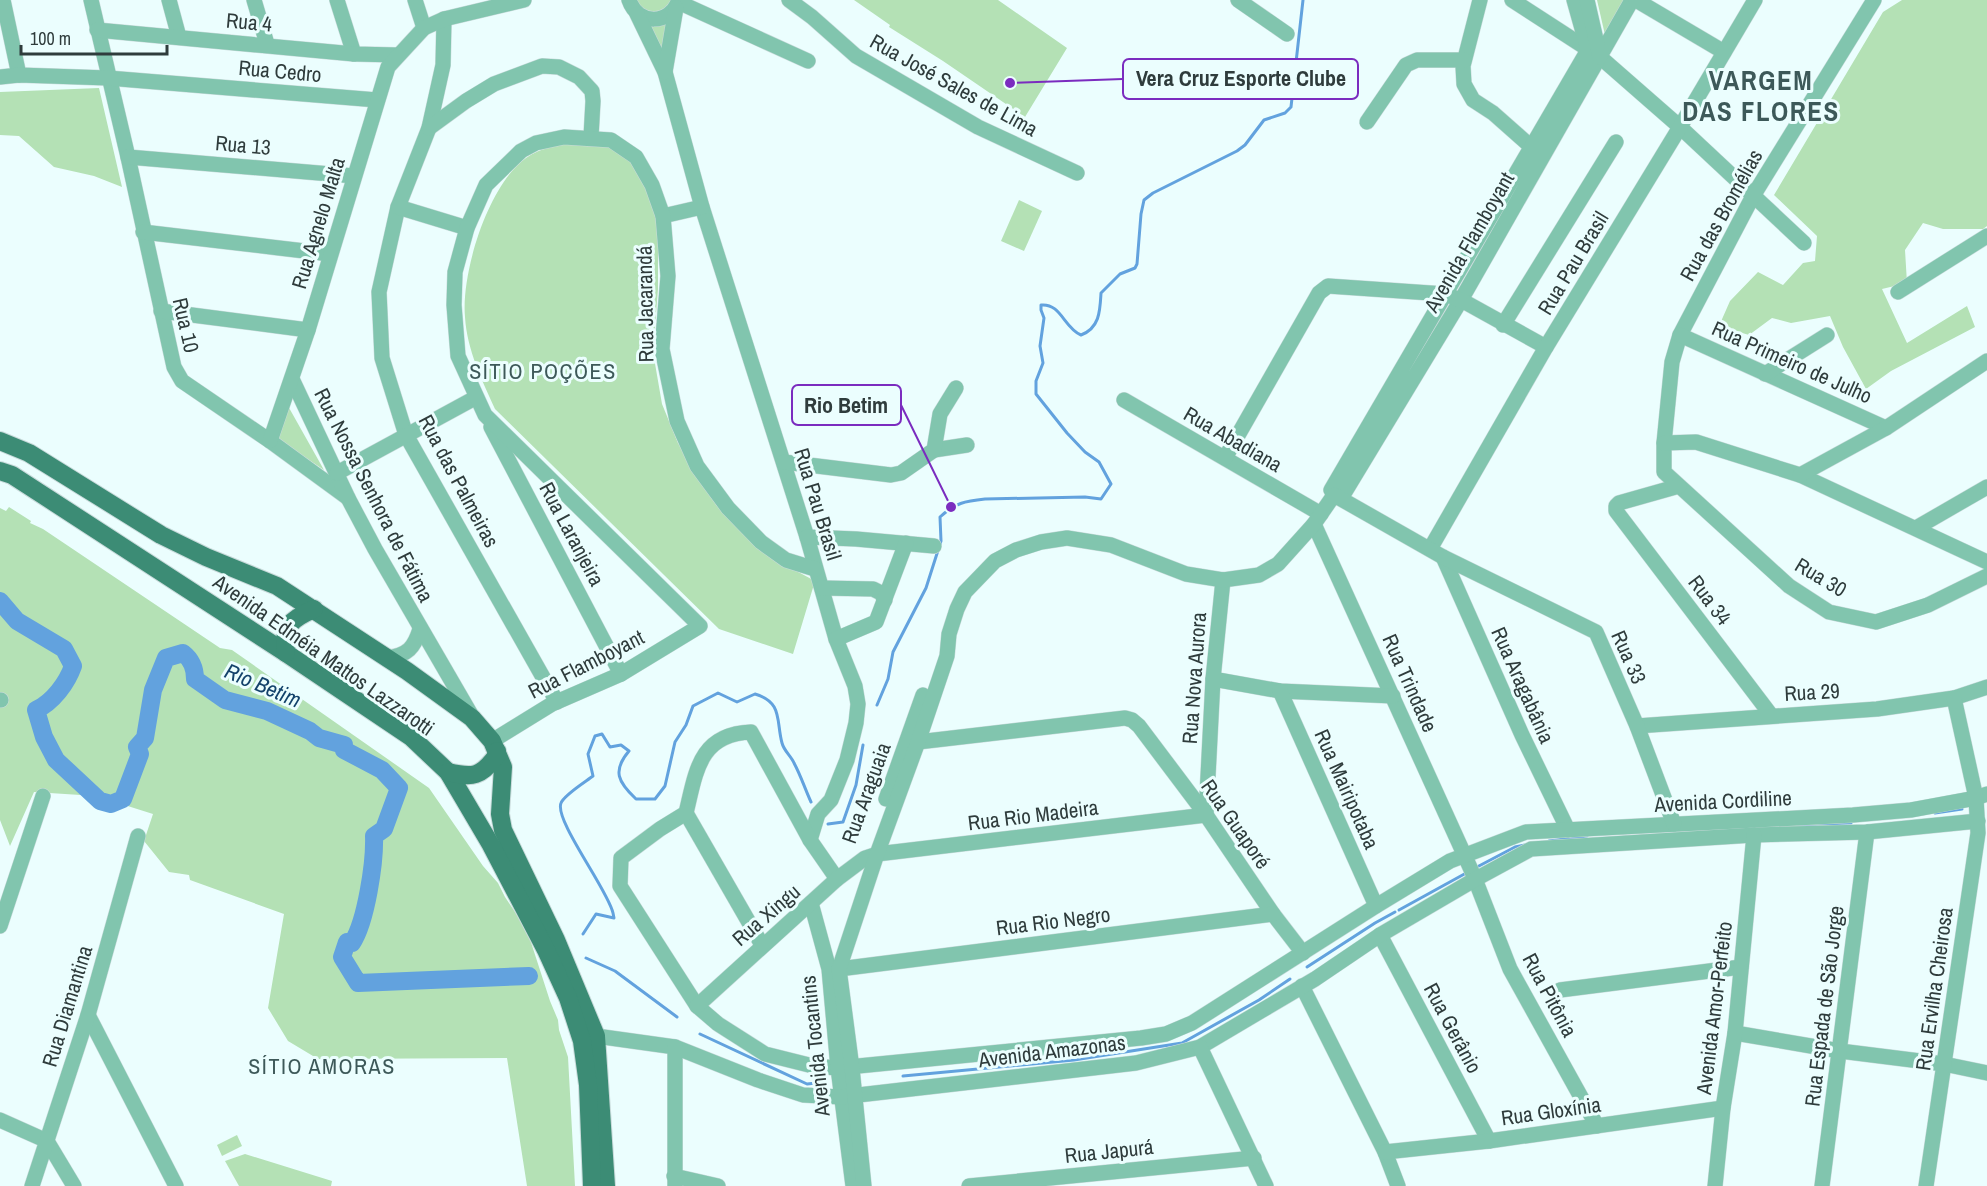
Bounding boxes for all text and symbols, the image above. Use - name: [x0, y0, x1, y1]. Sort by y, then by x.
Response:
- street label: Rua 4: [225, 6, 274, 38]
- scale bar: [21, 18, 166, 56]
- text: 100 m: [30, 26, 71, 51]
- street label: Rua José Sales de Lima: [865, 27, 1043, 143]
- street label: Rua Cedro: [237, 53, 323, 89]
- callout: Vera Cruz Esporte Clube: [1123, 59, 1358, 99]
- district label: VARGEM DAS FLORES: [1682, 62, 1840, 129]
- text: Vera Cruz Esporte Clube: [1136, 63, 1346, 93]
- street label: Rua 13: [214, 128, 272, 162]
- street label: Rua das Bromélias: [1673, 144, 1769, 286]
- street label: Rua Agnelo Malta: [284, 153, 352, 292]
- street label: Avenida Flamboyant: [1417, 166, 1521, 318]
- street label: Rua Pau Brasil: [1531, 206, 1615, 320]
- street label: Rua Jacarandá: [629, 245, 661, 363]
- street label: Rua 10: [166, 295, 206, 355]
- street label: Rua Primeiro de Julho: [1707, 314, 1877, 410]
- district label: SÍTIO POÇÕES: [469, 356, 617, 386]
- street label: Rua Nossa Senhora de Fátima: [307, 383, 441, 607]
- callout: Rio Betim: [792, 385, 901, 425]
- text: Rio Betim: [804, 390, 888, 420]
- street label: Rua Abadiana: [1178, 399, 1288, 479]
- street label: Rua das Palmeiras: [412, 410, 506, 552]
- street label: Rua Pau Brasil: [787, 444, 849, 564]
- street label: Rua Laranjeira: [532, 477, 612, 591]
- street label: Rua 30: [1790, 550, 1852, 604]
- street label: Avenida Edméia Mattos Lazzarotti: [207, 567, 440, 743]
- street label: Rua 34: [1682, 569, 1739, 631]
- street label: Rua Nova Aurora: [1175, 611, 1213, 745]
- street label: Rua Flamboyant: [523, 622, 649, 706]
- street label: Rua Aragabânia: [1484, 622, 1562, 748]
- street label: Rua 33: [1604, 626, 1654, 688]
- street label: Rua Trindade: [1376, 629, 1444, 737]
- water label: Rio Betim: [220, 656, 306, 714]
- street label: Rua 29: [1784, 676, 1840, 708]
- street label: Rua Mairipotaba: [1308, 725, 1387, 854]
- street label: Rua Araguaia: [834, 738, 898, 847]
- street label: Rua Guaporé: [1194, 773, 1278, 875]
- street label: Avenida Cordiline: [1653, 783, 1792, 819]
- street label: Rua Rio Madeira: [966, 793, 1100, 837]
- street label: Rua Xingu: [726, 877, 806, 953]
- street label: Rua Rio Negro: [994, 900, 1112, 942]
- street label: Rua Espada de São Jorge: [1797, 904, 1851, 1108]
- street label: Rua Ervilha Cheirosa: [1908, 905, 1960, 1073]
- street label: Avenida Amor-Perfeito: [1689, 920, 1739, 1097]
- street label: Rua Diamantina: [35, 941, 99, 1070]
- street label: Rua Pitônia: [1516, 948, 1584, 1042]
- street label: Avenida Tocantins: [793, 974, 837, 1119]
- street label: Rua Gerânio: [1417, 978, 1489, 1078]
- street label: Avenida Amazonas: [976, 1028, 1127, 1075]
- district label: SÍTIO AMORAS: [248, 1051, 396, 1081]
- street label: Rua Gloxínia: [1499, 1090, 1603, 1132]
- street label: Rua Japurá: [1063, 1132, 1155, 1170]

